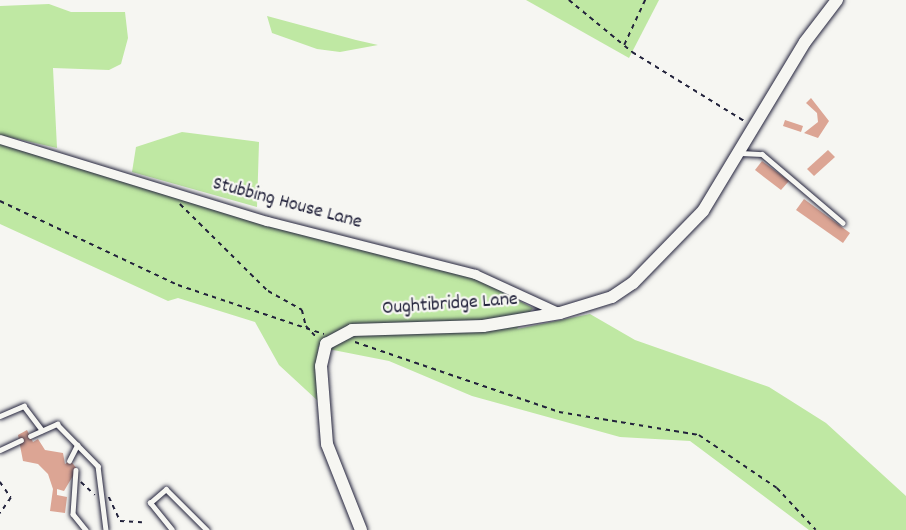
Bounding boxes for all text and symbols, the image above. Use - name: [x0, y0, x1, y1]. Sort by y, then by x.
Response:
- street label: Stubbing House Lane: [210, 173, 364, 235]
- street label: Oughtibridge Lane: [381, 288, 519, 322]

